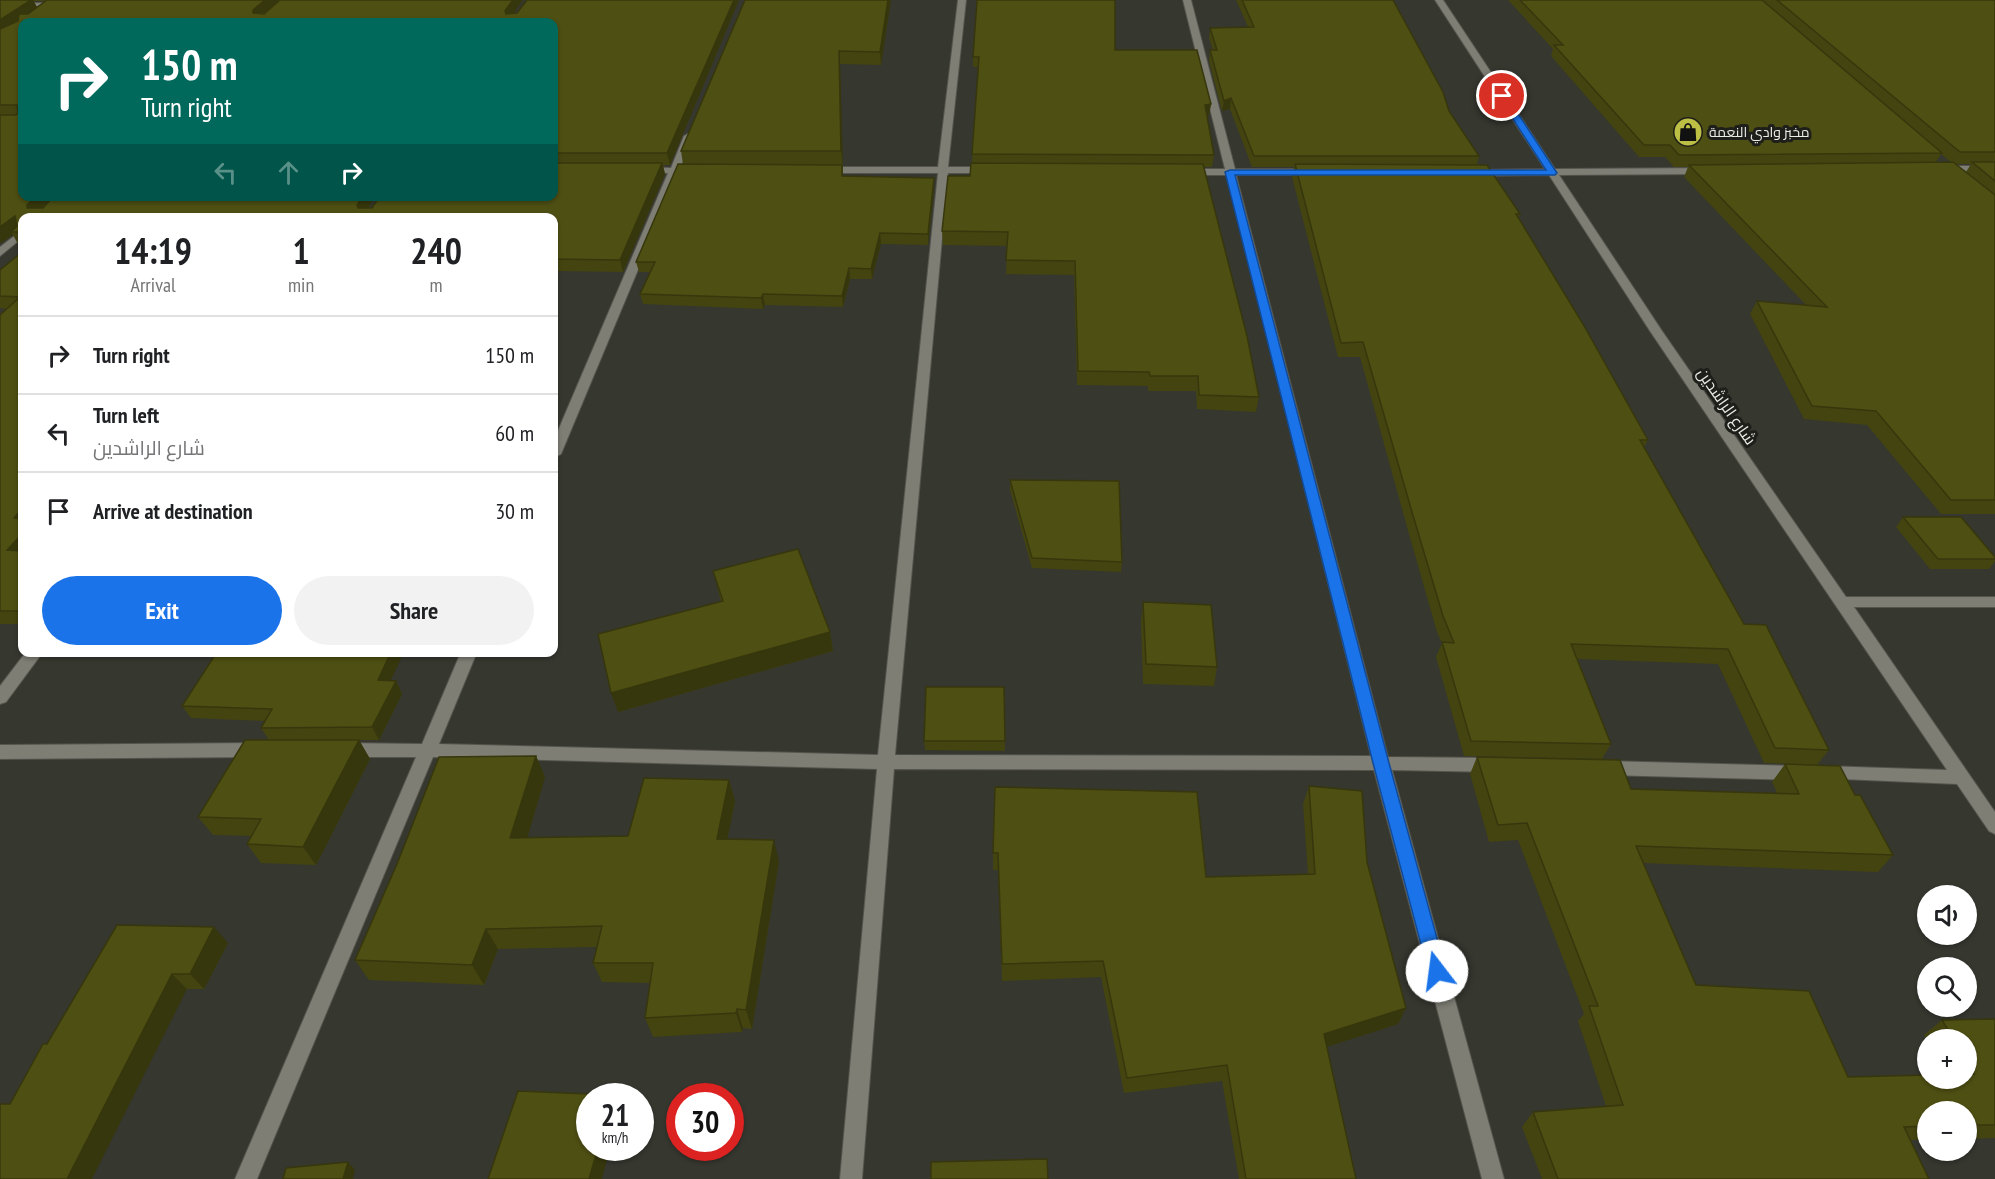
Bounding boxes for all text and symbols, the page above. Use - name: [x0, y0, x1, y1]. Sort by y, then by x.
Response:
- text: 150 m: [141, 37, 238, 92]
- icon: right: [42, 42, 120, 120]
- pin: [1476, 70, 1527, 121]
- icon: arrive: [1485, 79, 1518, 112]
- text: Turn right: [141, 90, 232, 124]
- shop icon: مخبز وادي النعمة: [1672, 116, 1704, 148]
- place label: مخبز وادي النعمة: [1709, 123, 1810, 144]
- icon: left: [209, 156, 242, 189]
- icon: ahead: [272, 156, 305, 189]
- icon: right: [335, 156, 368, 189]
- text: 14:19: [114, 227, 192, 274]
- text: 1: [292, 227, 310, 274]
- text: 240: [410, 227, 462, 274]
- text: Arrival: [130, 272, 176, 298]
- text: min: [288, 272, 314, 298]
- text: m: [430, 272, 443, 298]
- icon: right: [42, 339, 75, 372]
- text: Turn right: [93, 341, 170, 369]
- text: 150 m: [485, 341, 534, 369]
- street label: شارع الراشدين: [1692, 364, 1761, 450]
- text: Turn left: [93, 401, 159, 429]
- icon: left: [42, 417, 75, 450]
- text: 60 m: [495, 419, 534, 447]
- text: شارع الراشدين: [93, 435, 205, 461]
- icon: arrive: [42, 495, 75, 528]
- text: Arrive at destination: [93, 497, 253, 525]
- text: 30 m: [495, 497, 534, 525]
- button: Exit: [42, 576, 282, 645]
- button: Share: [294, 576, 534, 645]
- map controls: [1917, 885, 1977, 1161]
- button: sound: [1917, 885, 1977, 945]
- position arrow: [1405, 939, 1469, 1003]
- button: search: [1917, 957, 1977, 1017]
- button: +: [1917, 1029, 1977, 1089]
- speed limit sign: 30: [666, 1083, 744, 1161]
- text: 21: [601, 1095, 629, 1134]
- button: −: [1917, 1101, 1977, 1161]
- text: km/h: [602, 1128, 628, 1147]

